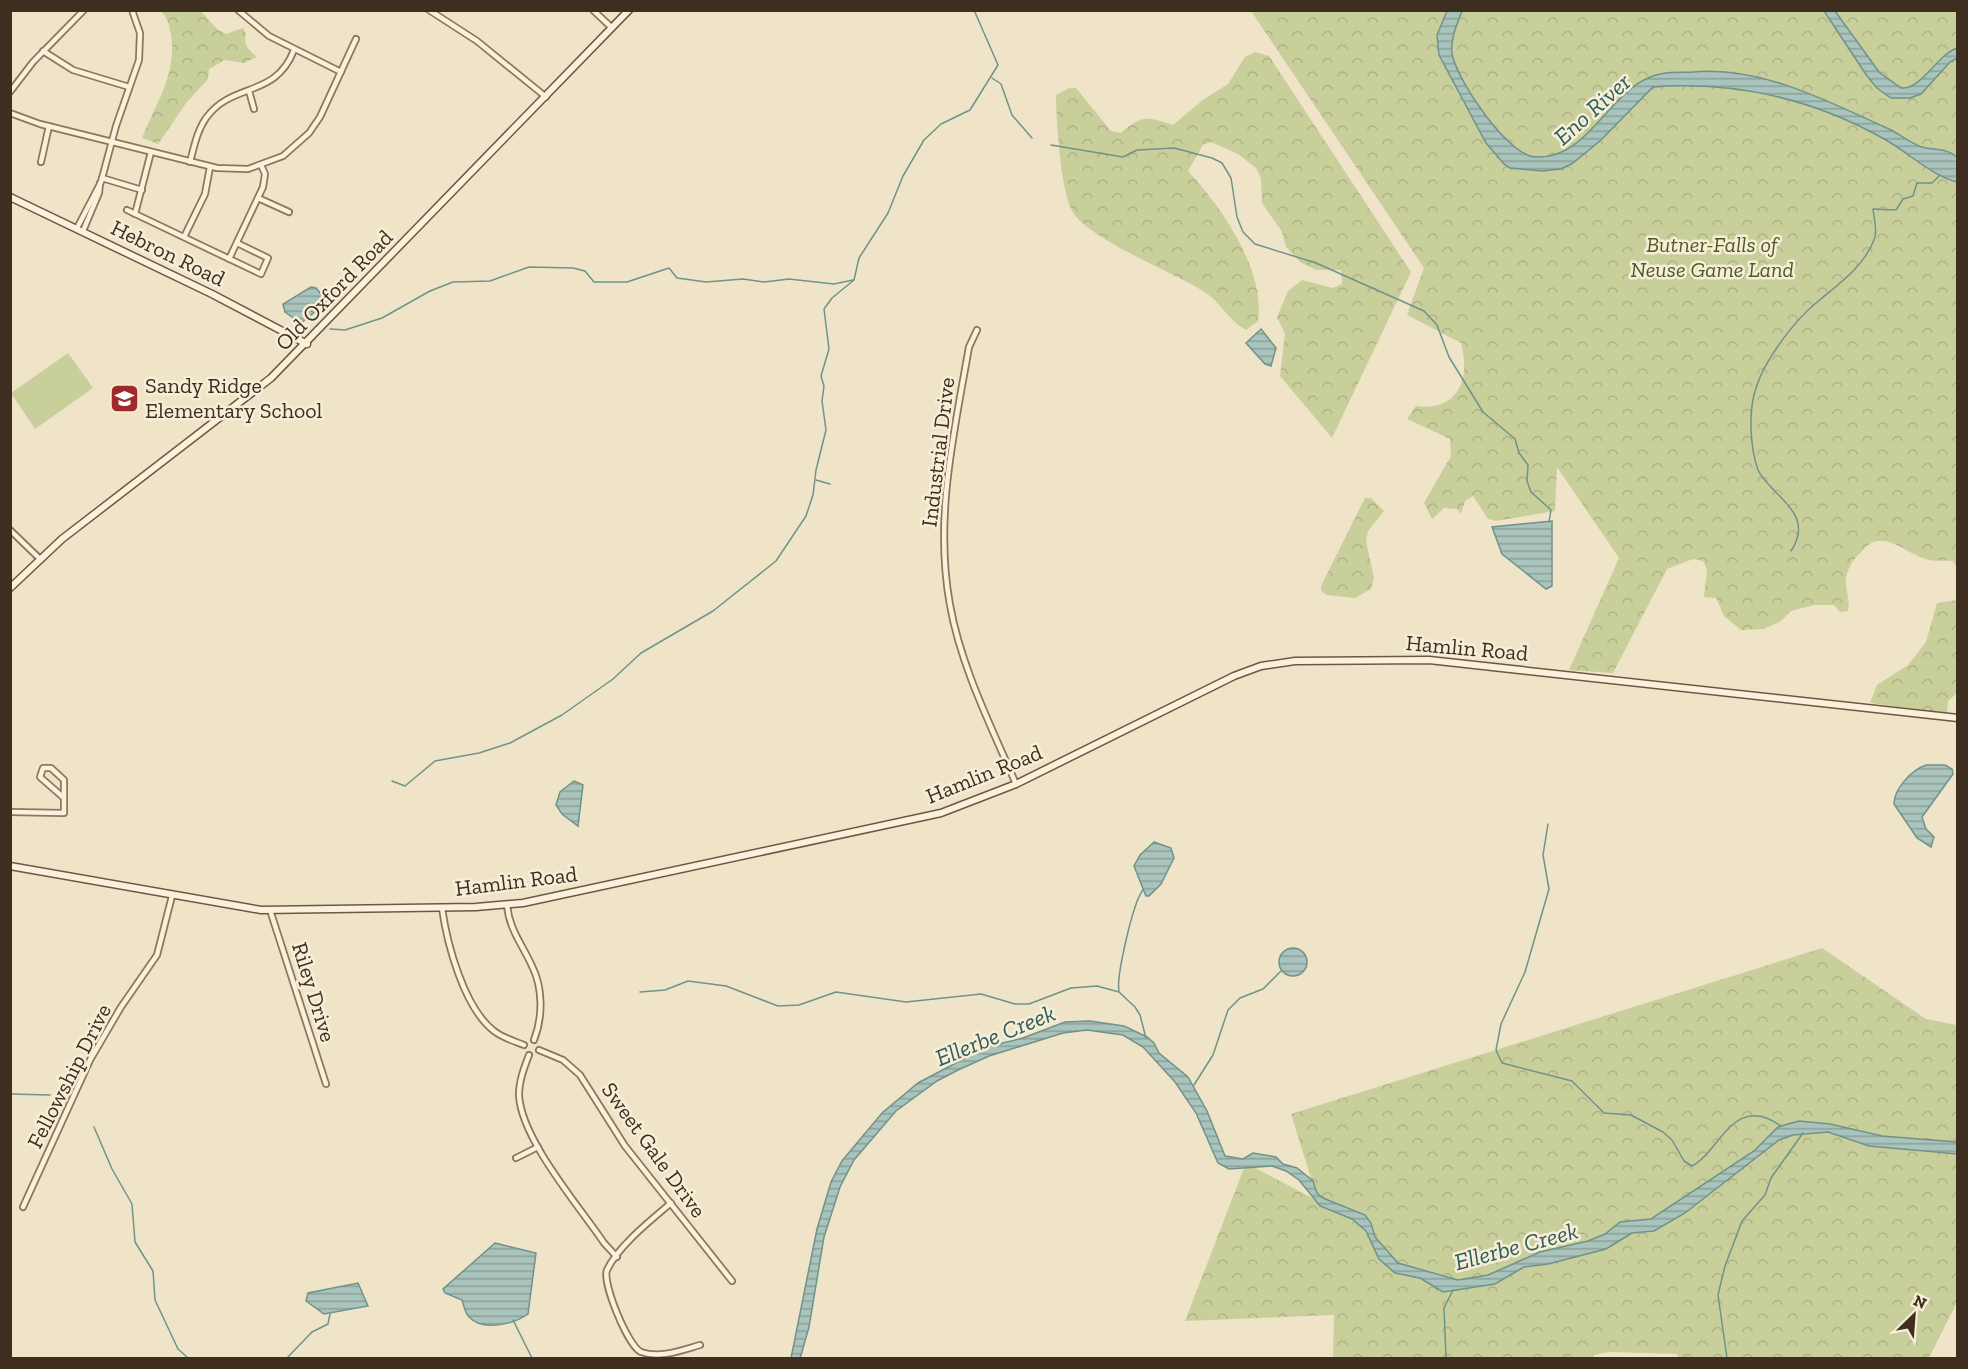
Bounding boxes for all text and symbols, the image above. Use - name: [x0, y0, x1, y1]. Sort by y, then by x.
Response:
- water label: Eno River: [1548, 66, 1637, 151]
- street label: Hebron Road: [107, 214, 229, 292]
- street label: Old Oxford Road: [270, 224, 398, 356]
- park label: Butner-Falls of Neuse Game Land: [1630, 231, 1794, 283]
- place label: Sandy Ridge Elementary School: [145, 372, 323, 424]
- street label: Industrial Drive: [915, 376, 961, 528]
- school or university icon: Sandy Ridge Elementary School: [108, 382, 140, 414]
- street label: Hamlin Road: [1405, 629, 1529, 667]
- street label: Hamlin Road: [922, 738, 1046, 810]
- street label: Hamlin Road: [453, 860, 579, 902]
- street label: Riley Drive: [286, 939, 342, 1045]
- water label: Ellerbe Creek: [931, 998, 1059, 1072]
- street label: Fellowship Drive: [21, 999, 117, 1153]
- street label: Sweet Gale Drive: [596, 1077, 712, 1223]
- water label: Ellerbe Creek: [1451, 1216, 1581, 1276]
- north arrow: [1884, 1285, 1944, 1345]
- text: N: [1911, 1291, 1930, 1313]

